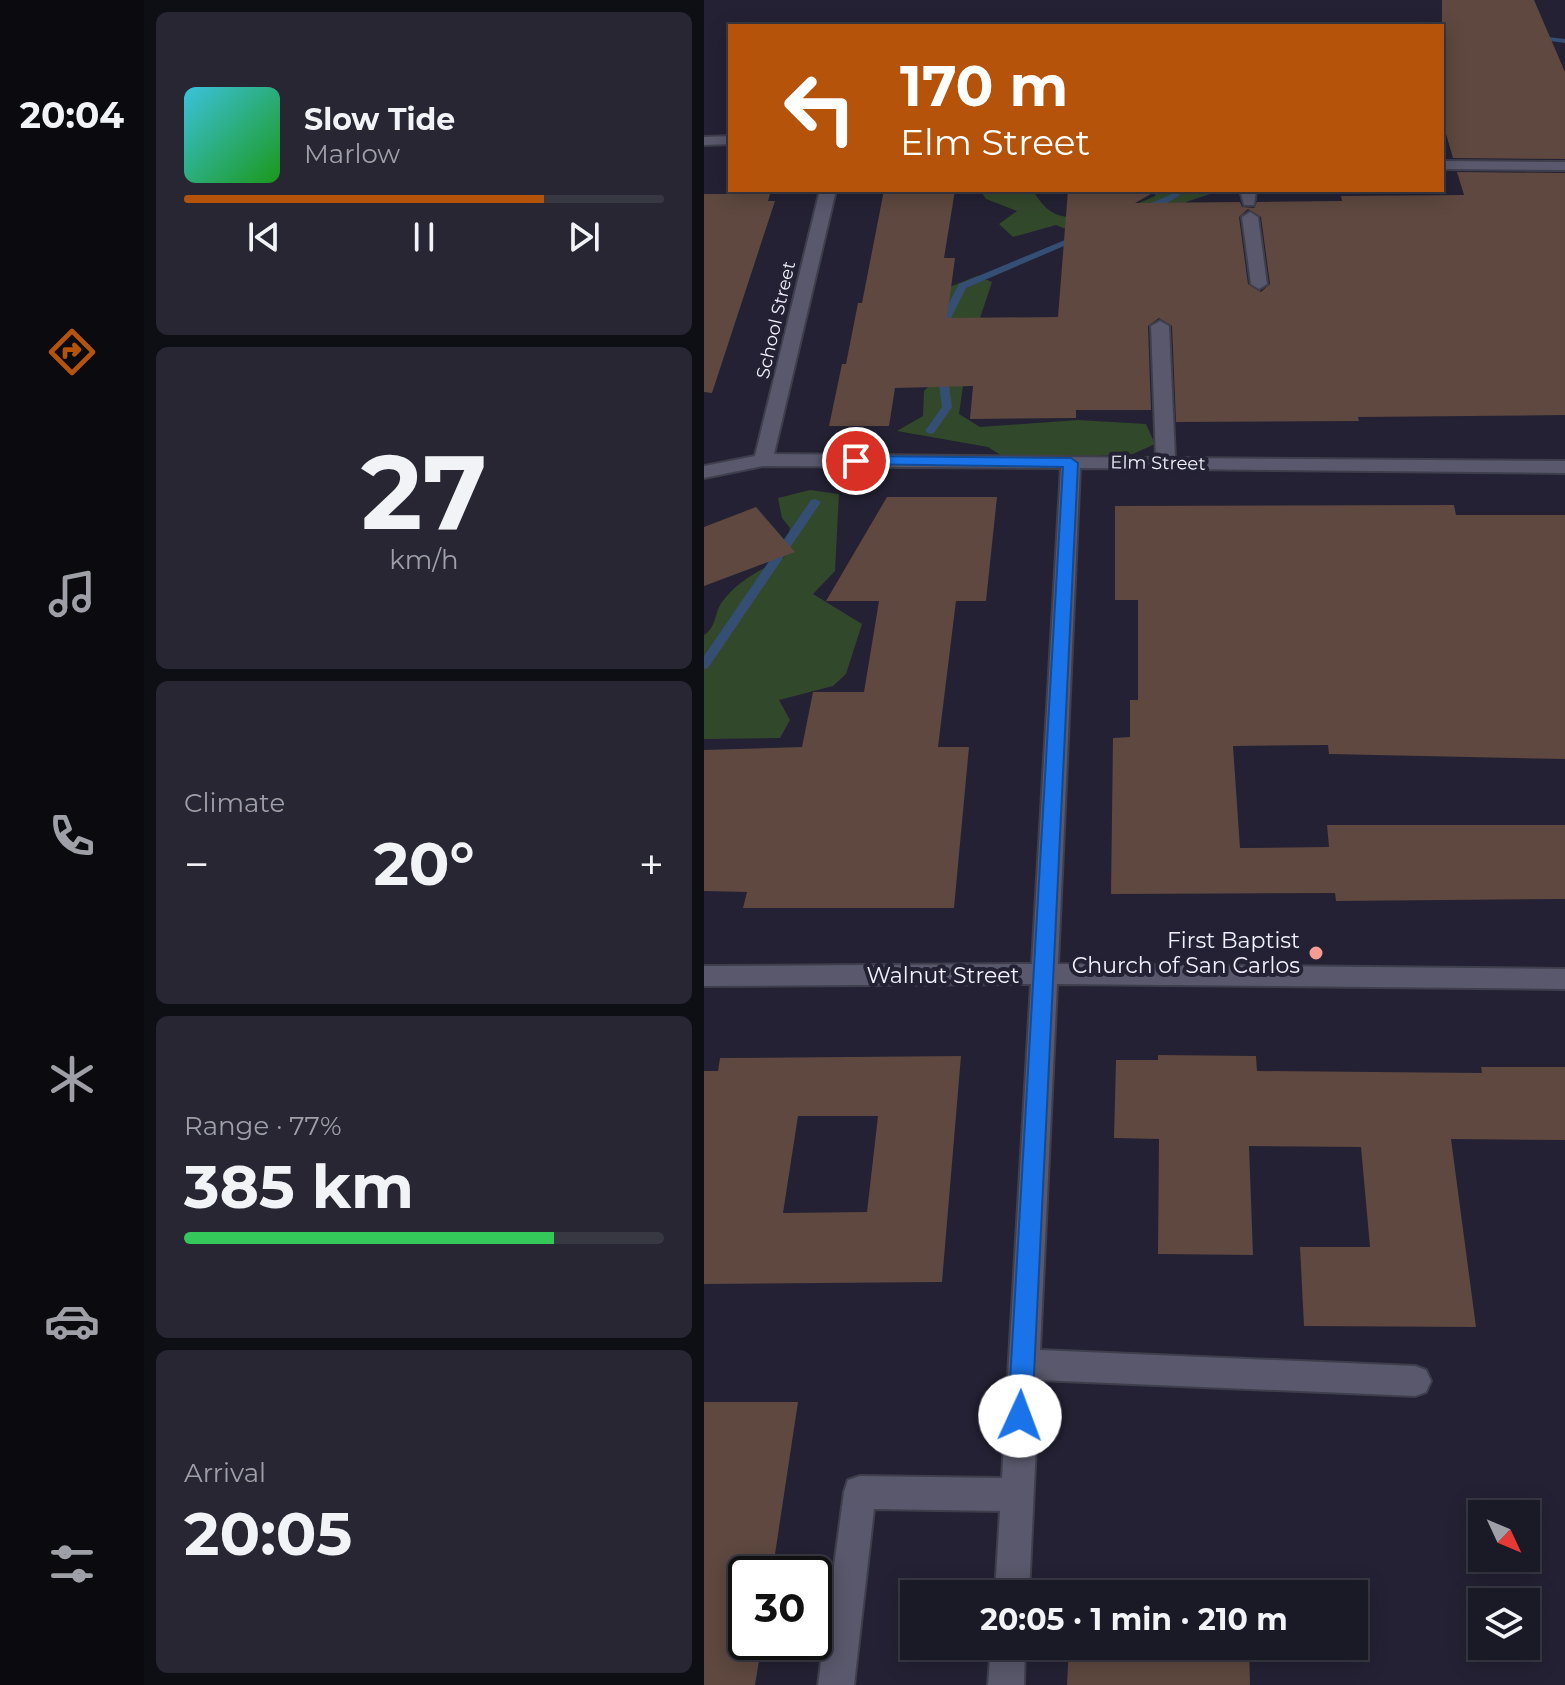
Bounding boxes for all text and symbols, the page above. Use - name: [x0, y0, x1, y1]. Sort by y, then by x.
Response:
- text: 170 m: [900, 52, 1068, 120]
- icon: left: [768, 56, 872, 160]
- text: 20:04: [20, 93, 124, 137]
- text: Slow Tide: [304, 101, 455, 138]
- text: Elm Street: [900, 120, 1090, 164]
- text: Marlow: [304, 138, 400, 170]
- icon: previous: [242, 215, 286, 259]
- icon: pause: [402, 215, 446, 259]
- icon: next: [562, 215, 606, 259]
- street label: School Street: [752, 259, 800, 381]
- icon: directions: [44, 324, 100, 380]
- pin: [822, 427, 890, 495]
- text: 27: [361, 428, 487, 555]
- icon: arrive: [834, 439, 878, 483]
- street label: Elm Street: [1110, 451, 1206, 475]
- text: km/h: [389, 544, 459, 576]
- icon: music: [44, 566, 100, 622]
- text: Climate: [184, 787, 285, 819]
- icon: phone: [44, 808, 100, 864]
- text: 20°: [373, 827, 475, 900]
- text: −: [184, 837, 209, 891]
- text: +: [639, 837, 664, 891]
- place label: First Baptist Church of San Carlos: [1072, 927, 1300, 979]
- marker: First Baptist Church of San Carlos: [1307, 944, 1325, 962]
- street label: Walnut Street: [867, 962, 1020, 989]
- icon: climate: [44, 1051, 100, 1107]
- text: Range · 77%: [184, 1110, 341, 1142]
- text: 385 km: [184, 1150, 414, 1223]
- icon: car: [44, 1293, 100, 1349]
- position arrow: [978, 1374, 1062, 1458]
- text: Arrival: [184, 1457, 266, 1489]
- text: 20:05: [184, 1497, 352, 1570]
- north arrow: [1468, 1500, 1540, 1572]
- map controls: [1468, 1500, 1540, 1660]
- icon: filters: [44, 1536, 100, 1592]
- speed limit sign: 30: [728, 1556, 832, 1660]
- button: layers: [1468, 1588, 1540, 1660]
- text: 20:05 · 1 min · 210 m: [980, 1601, 1288, 1638]

